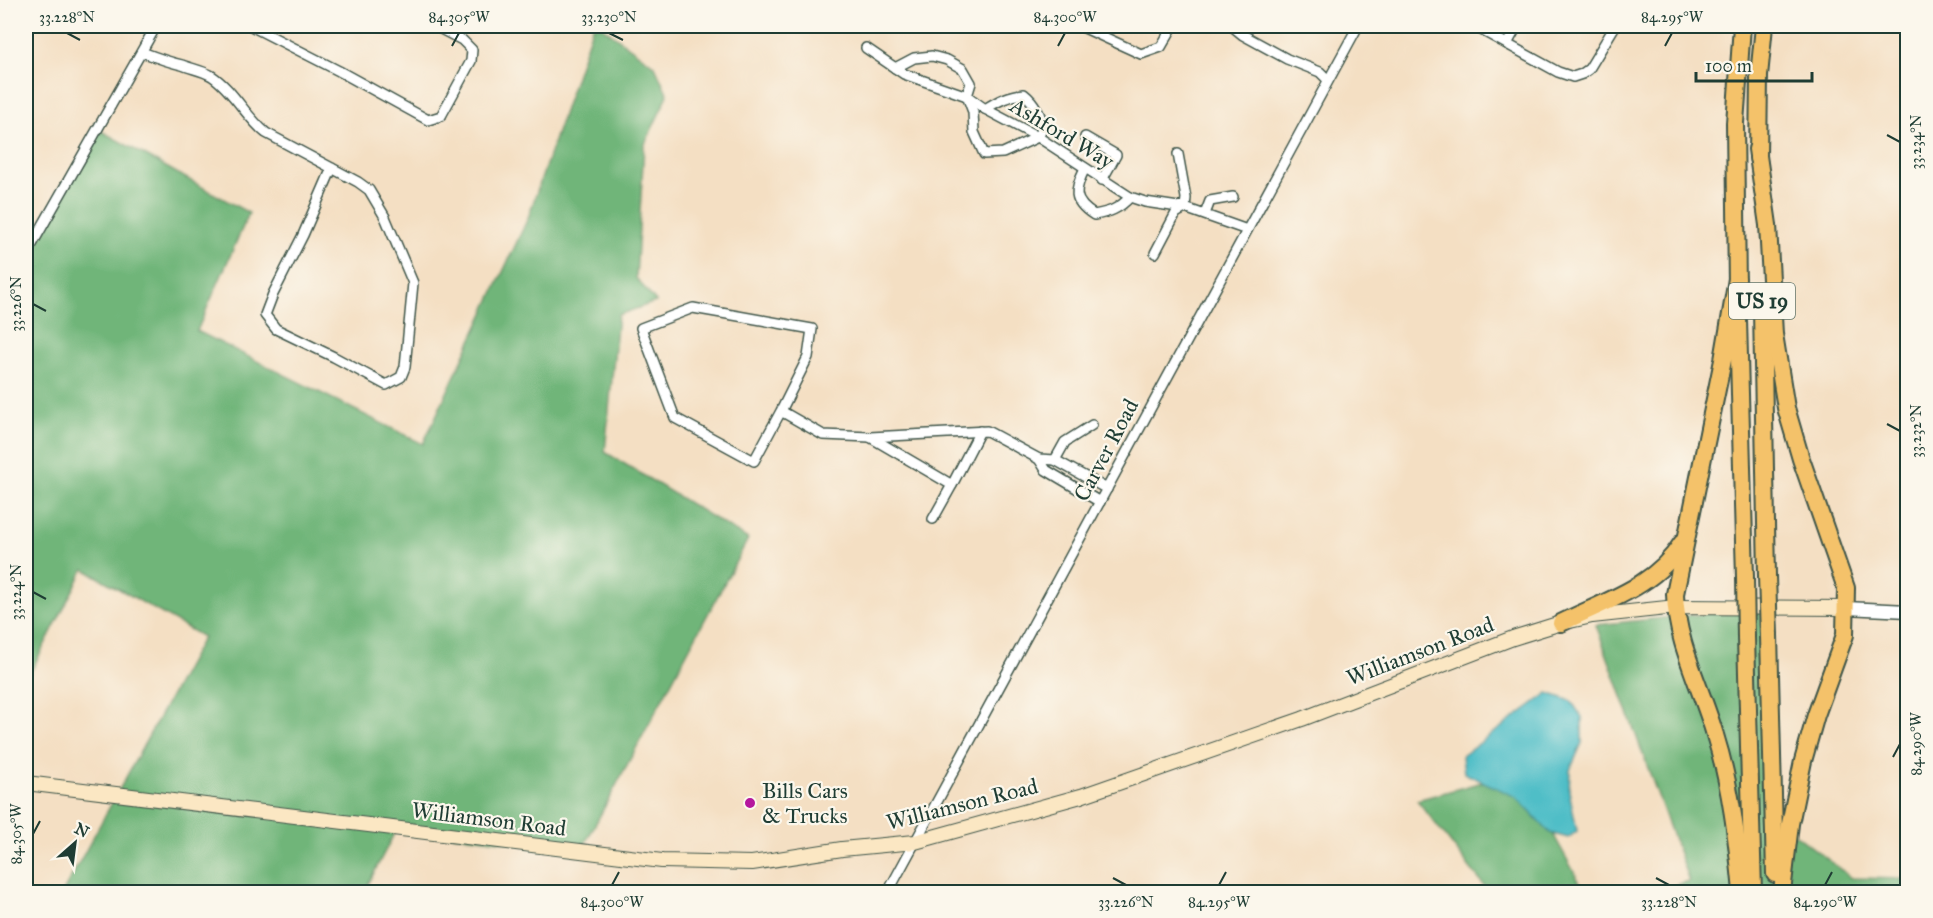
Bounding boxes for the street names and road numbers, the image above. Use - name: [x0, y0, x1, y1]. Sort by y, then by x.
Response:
- street label: Ashford Way: [1004, 91, 1120, 175]
- road number: US 19: [1729, 283, 1795, 319]
- street label: Carver Road: [1068, 394, 1144, 506]
- street label: Williamson Road: [1343, 611, 1497, 691]
- street label: Williamson Road: [883, 772, 1041, 836]
- street label: Williamson Road: [410, 796, 568, 842]

